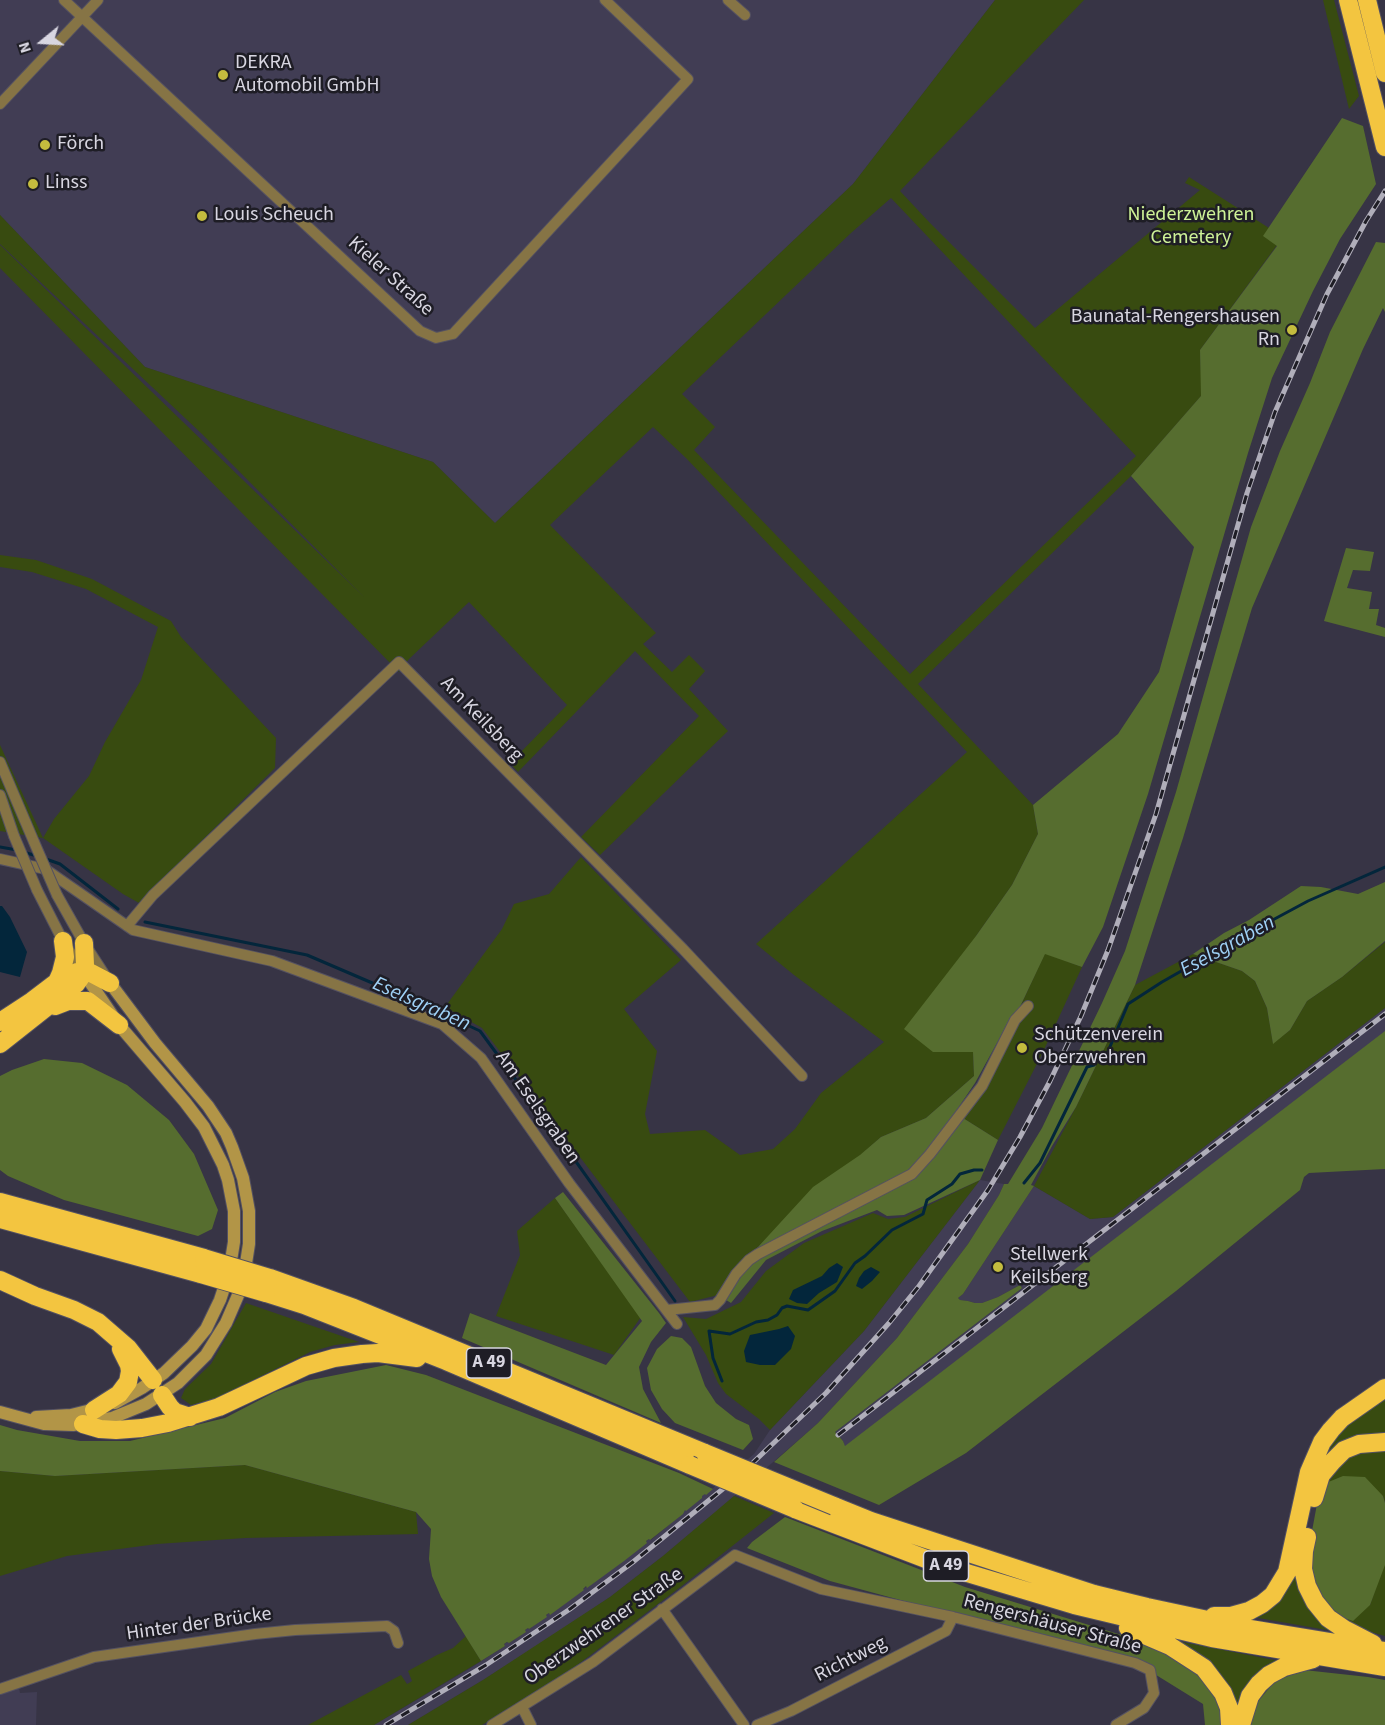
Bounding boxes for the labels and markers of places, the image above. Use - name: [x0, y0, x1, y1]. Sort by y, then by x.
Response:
- place label: DEKRA Automobil GmbH: [235, 52, 379, 99]
- marker: DEKRA Automobil GmbH: [216, 68, 230, 82]
- place label: Förch: [57, 133, 104, 157]
- marker: Förch: [38, 138, 52, 152]
- place label: Linss: [45, 172, 87, 196]
- marker: Linss: [26, 177, 40, 191]
- place label: Louis Scheuch: [214, 204, 334, 228]
- marker: Louis Scheuch: [195, 209, 209, 223]
- place label: Baunatal-Rengershausen Rn: [1071, 306, 1280, 353]
- marker: Baunatal-Rengershausen Rn: [1285, 323, 1299, 337]
- place label: Schützenverein Oberzwehren: [1034, 1024, 1163, 1071]
- marker: Schützenverein Oberzwehren: [1015, 1041, 1029, 1055]
- place label: Stellwerk Keilsberg: [1010, 1244, 1088, 1291]
- marker: Stellwerk Keilsberg: [991, 1260, 1005, 1274]

